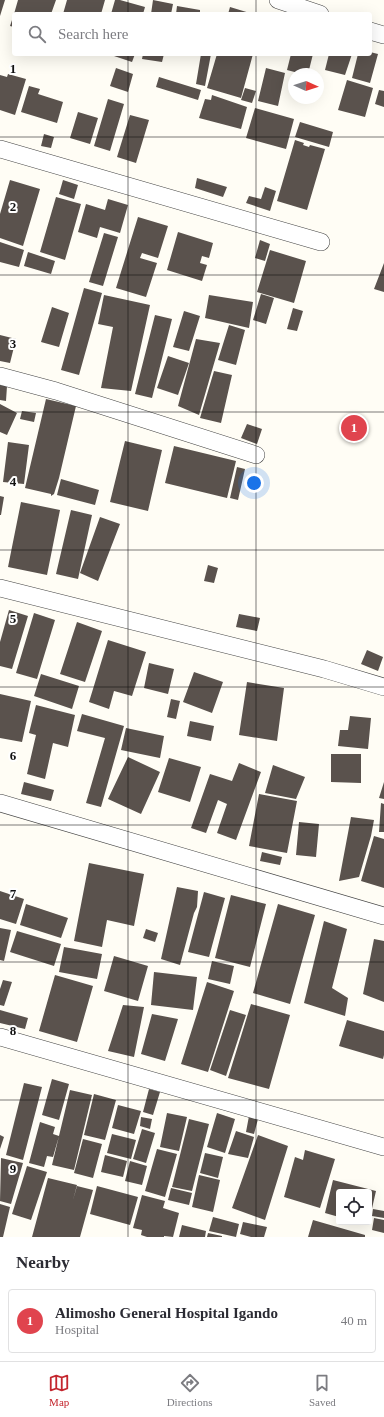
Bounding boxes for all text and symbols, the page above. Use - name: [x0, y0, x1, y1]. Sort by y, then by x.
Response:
- search box: [12, 12, 372, 56]
- icon: search: [26, 23, 48, 45]
- text: Search here: [58, 26, 128, 42]
- text: 1: [10, 61, 16, 76]
- north arrow: [288, 68, 324, 104]
- text: 2: [10, 199, 16, 214]
- text: 3: [10, 336, 17, 351]
- pin: 1: [341, 413, 367, 443]
- your location: [244, 473, 264, 493]
- text: 4: [10, 474, 17, 489]
- text: 5: [10, 611, 17, 626]
- text: 6: [10, 748, 17, 763]
- text: 7: [10, 886, 17, 901]
- text: 8: [10, 1023, 17, 1038]
- text: 9: [10, 1161, 17, 1176]
- map controls: [336, 1189, 372, 1225]
- button: locate: [336, 1189, 372, 1225]
- text: Nearby: [16, 1253, 70, 1272]
- text: Alimosho General Hospital Igando: [55, 1305, 278, 1321]
- text: 1: [27, 1313, 33, 1328]
- text: 40 m: [341, 1313, 367, 1328]
- text: Hospital: [55, 1322, 99, 1337]
- tab: Map: [48, 1372, 70, 1408]
- tab: Directions: [167, 1372, 212, 1408]
- tab: Saved: [309, 1372, 336, 1408]

